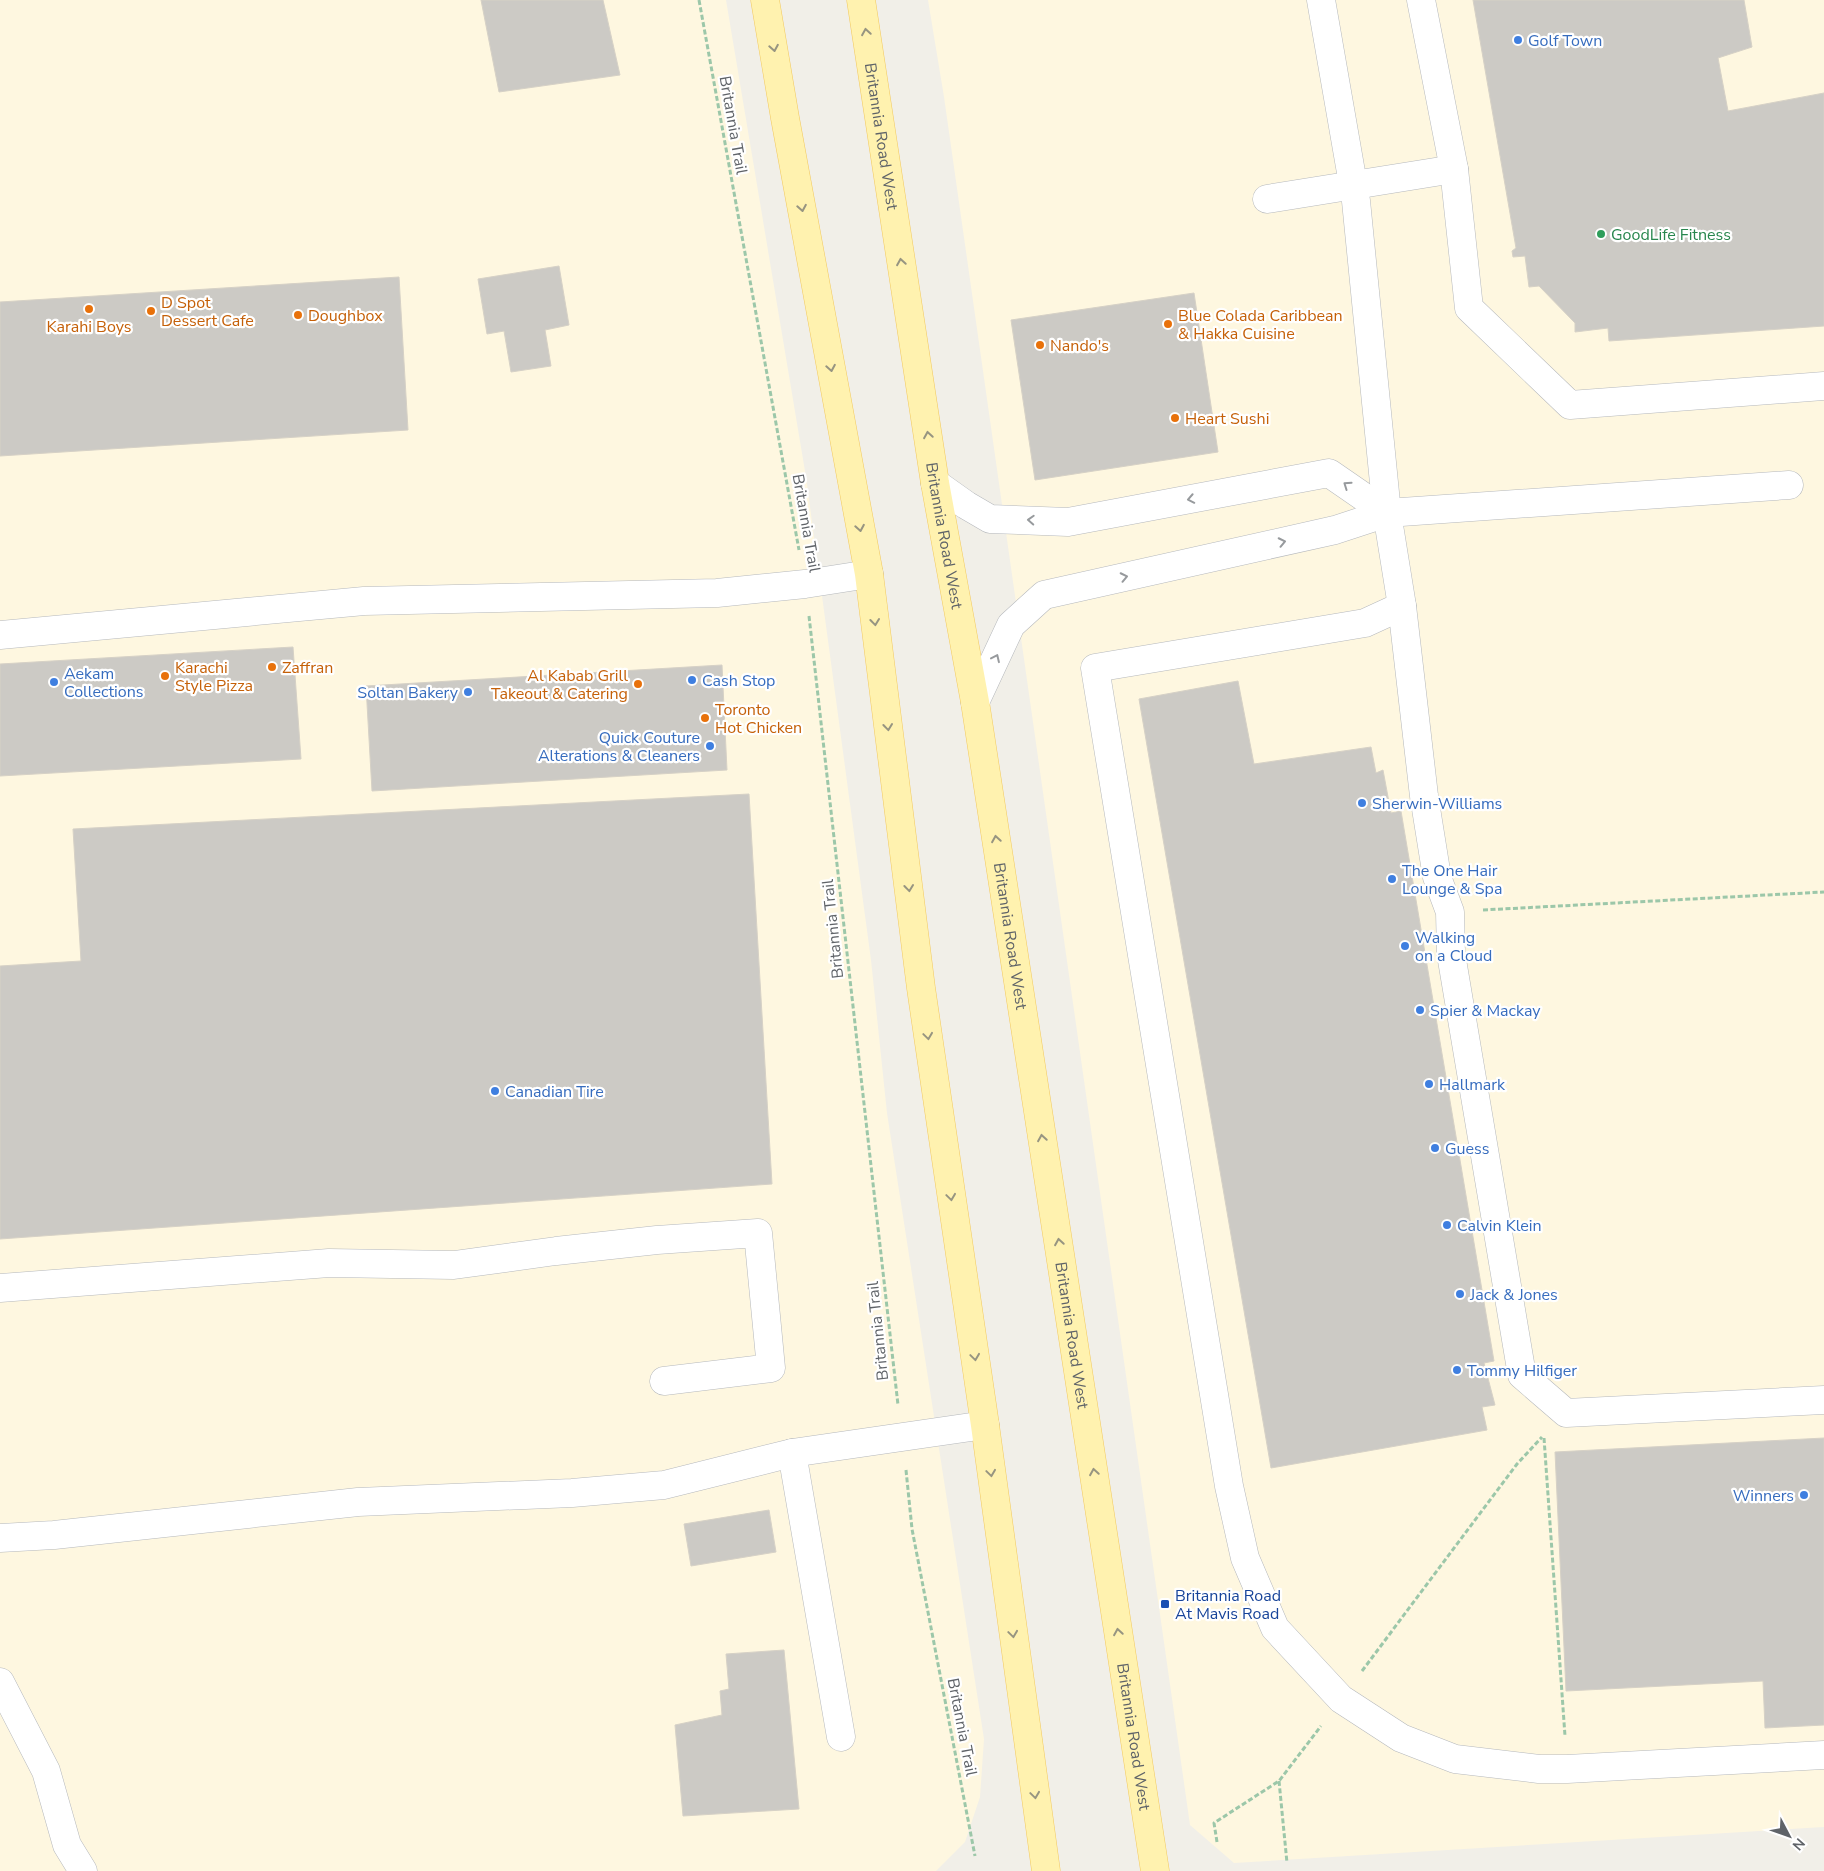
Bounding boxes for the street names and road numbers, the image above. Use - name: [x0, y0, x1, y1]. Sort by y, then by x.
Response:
- street label: Britannia Road West: [859, 61, 903, 212]
- street label: Britannia Trail: [714, 74, 753, 176]
- street label: Britannia Road West: [920, 461, 968, 611]
- street label: Britannia Trail: [787, 472, 826, 574]
- street label: Britannia Road West: [988, 861, 1032, 1012]
- street label: Britannia Trail: [817, 878, 849, 980]
- street label: Britannia Road West: [1049, 1260, 1094, 1411]
- street label: Britannia Trail: [862, 1280, 894, 1382]
- street label: Britannia Road West: [1111, 1662, 1156, 1812]
- street label: Britannia Trail: [942, 1676, 982, 1779]

